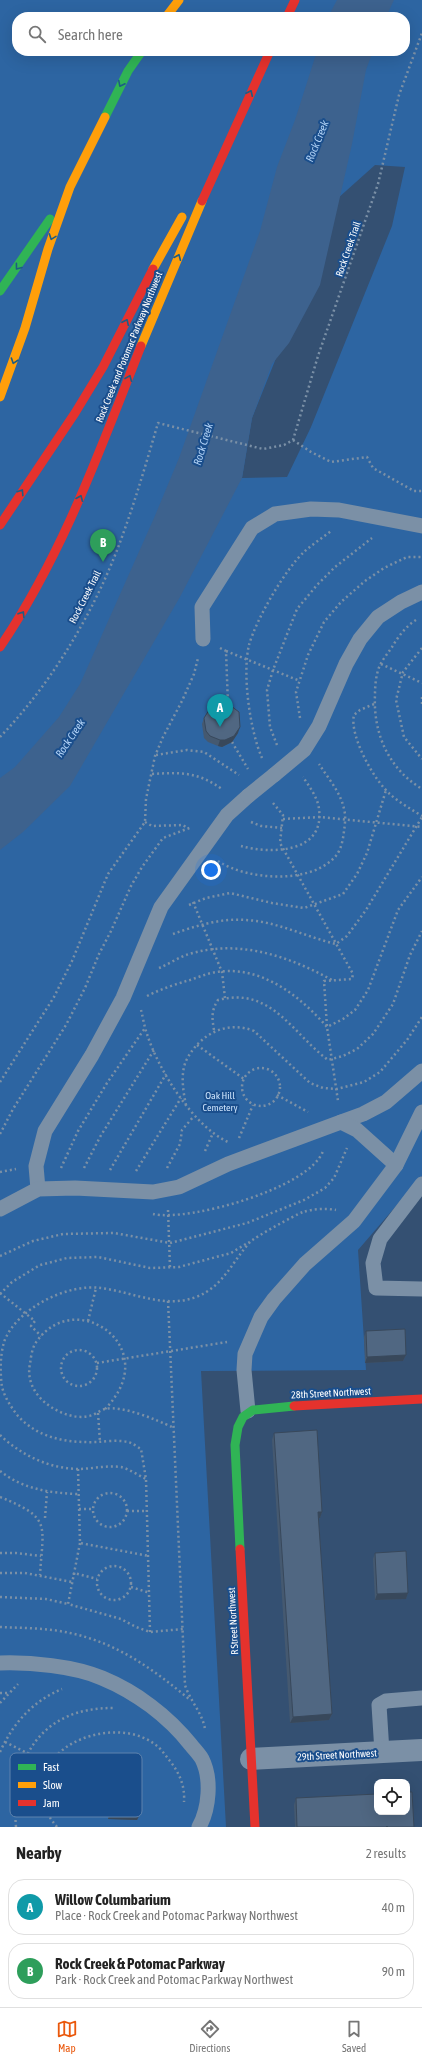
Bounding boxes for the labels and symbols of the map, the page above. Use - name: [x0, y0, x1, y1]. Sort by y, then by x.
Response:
- one-way arrow: [118, 80, 126, 87]
- one-way arrow: [245, 89, 253, 97]
- water label: Rock Creek: [303, 118, 331, 163]
- street label: Rock Creek Trail: [333, 220, 363, 278]
- one-way arrow: [48, 234, 57, 241]
- one-way arrow: [173, 254, 181, 262]
- one-way arrow: [16, 262, 23, 269]
- street label: Rock Creek and Potomac Parkway Northwest: [94, 270, 164, 424]
- one-way arrow: [121, 319, 129, 327]
- one-way arrow: [10, 358, 18, 365]
- one-way arrow: [124, 374, 132, 381]
- water label: Rock Creek: [191, 421, 215, 467]
- one-way arrow: [16, 489, 24, 496]
- one-way arrow: [75, 495, 83, 503]
- pin: B: [90, 529, 116, 562]
- street label: Rock Creek Trail: [67, 569, 103, 625]
- one-way arrow: [17, 611, 25, 618]
- pin: A: [207, 694, 233, 727]
- water label: Rock Creek: [53, 716, 87, 759]
- your location: [201, 860, 221, 880]
- park label: Oak Hill Cemetery: [202, 1090, 238, 1113]
- street label: 28th Street Northwest: [291, 1385, 371, 1401]
- street label: R Street Northwest: [226, 1587, 240, 1655]
- street label: 29th Street Northwest: [297, 1747, 377, 1763]
- legend: [10, 1753, 142, 1817]
- text: Fast: [43, 1761, 59, 1773]
- text: Slow: [43, 1779, 62, 1791]
- text: Jam: [43, 1797, 60, 1809]

